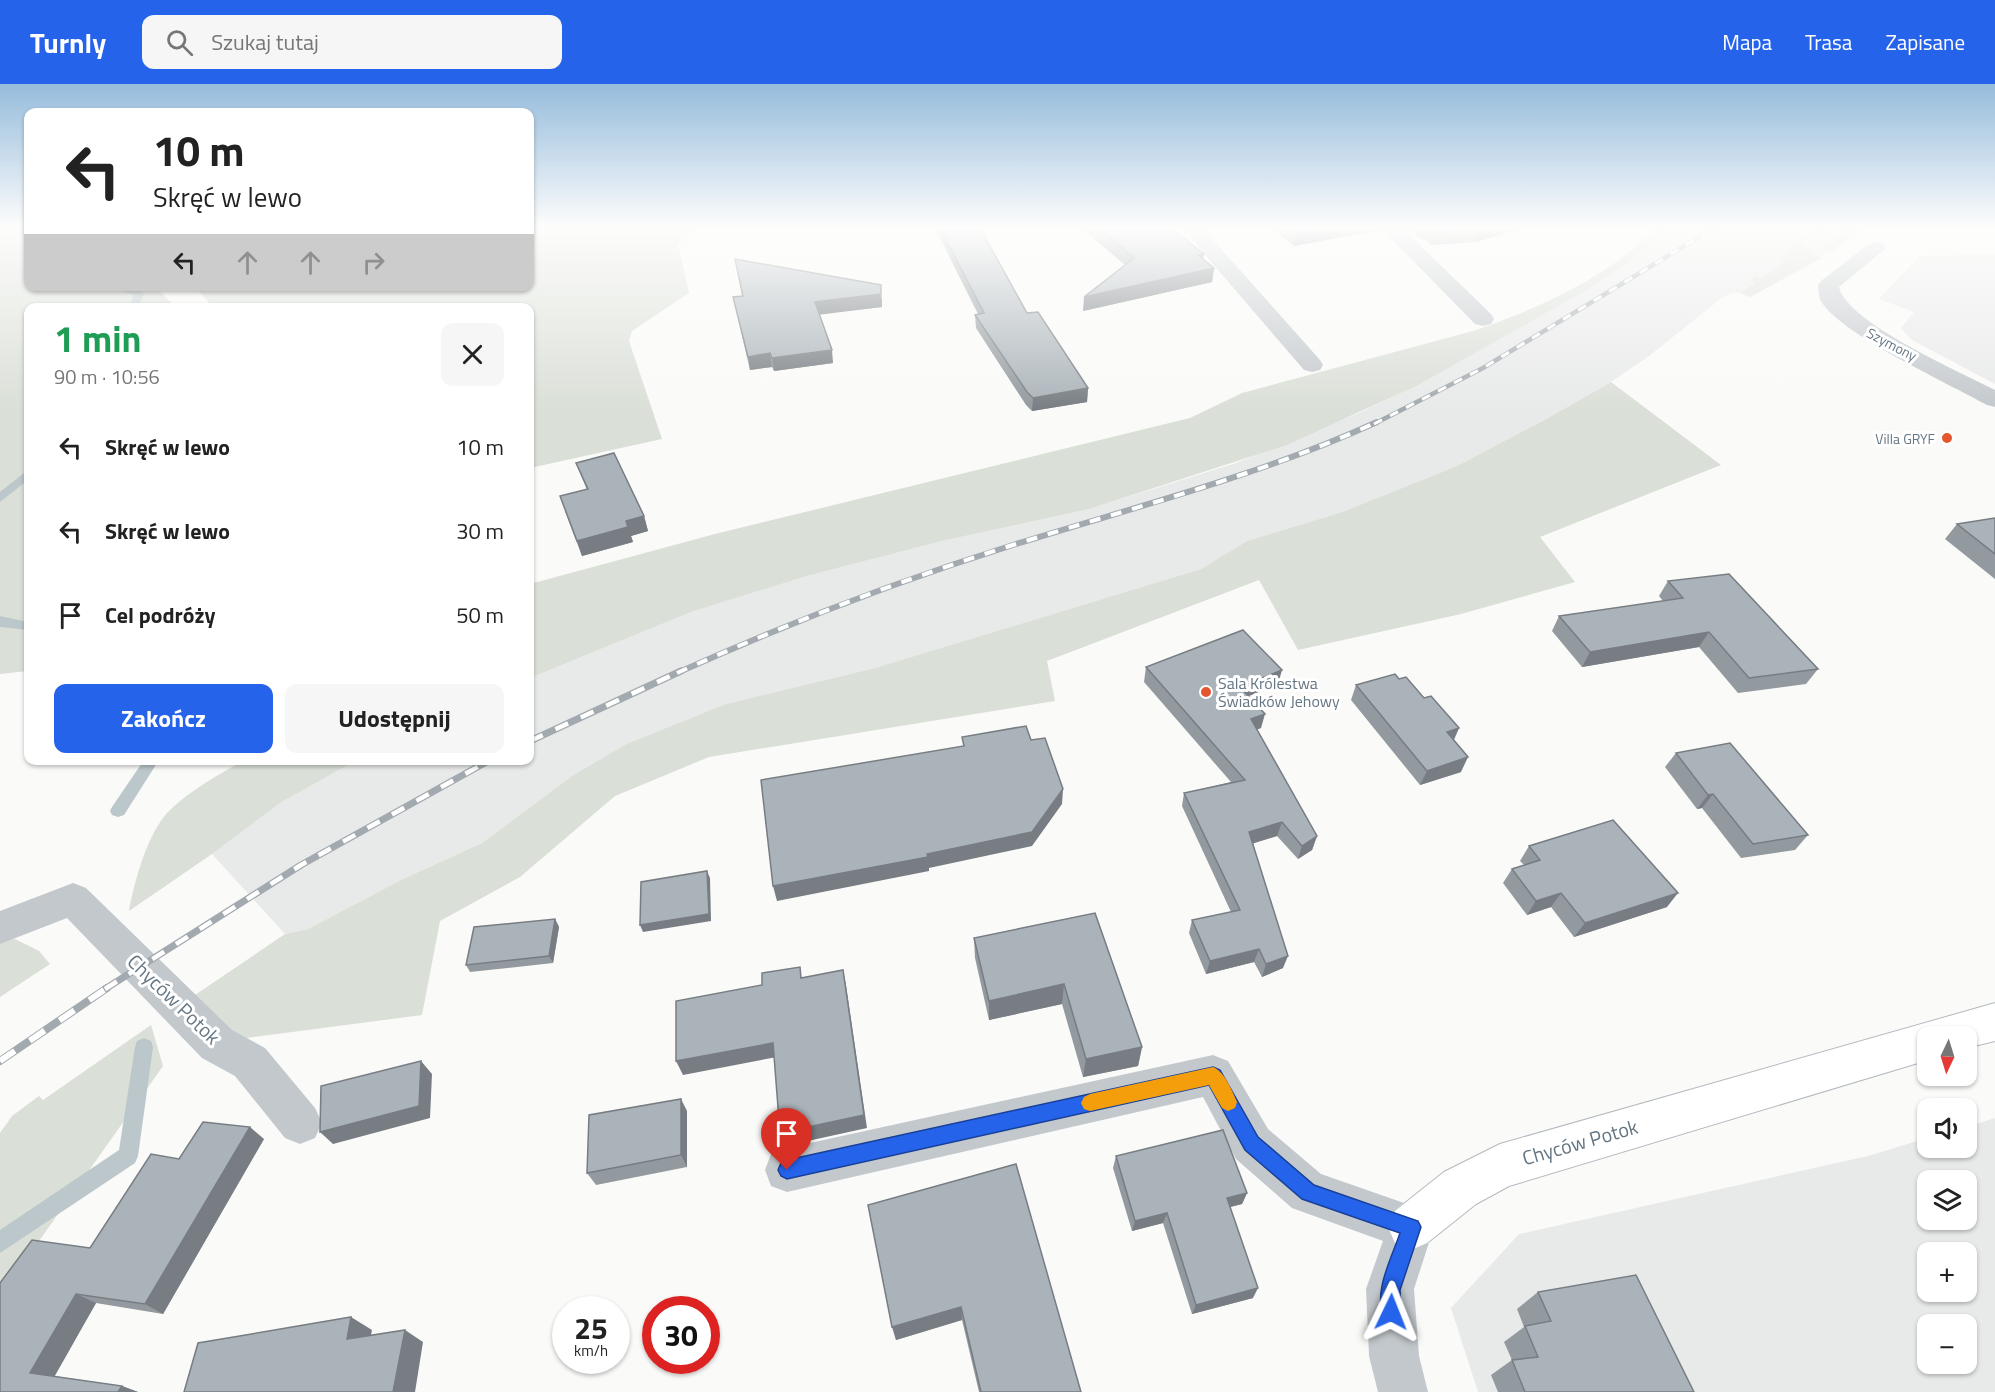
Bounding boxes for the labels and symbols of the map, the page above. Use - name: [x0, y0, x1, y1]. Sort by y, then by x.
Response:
- street label: Szymony: [1863, 322, 1921, 366]
- place label: Villa GRYF: [1875, 428, 1935, 449]
- marker: Villa GRYF: [1940, 431, 1954, 445]
- place label: Sala Królestwa Świadków Jehowy: [1218, 671, 1340, 713]
- marker: Sala Królestwa Świadków Jehowy: [1199, 685, 1213, 699]
- street label: Chyców Potok: [120, 946, 228, 1052]
- north arrow: [1917, 1026, 1977, 1086]
- pin: [761, 1108, 812, 1170]
- street label: Chyców Potok: [1518, 1111, 1642, 1173]
- position arrow: [1359, 1280, 1423, 1344]
- speed limit sign: 30: [642, 1296, 720, 1374]

